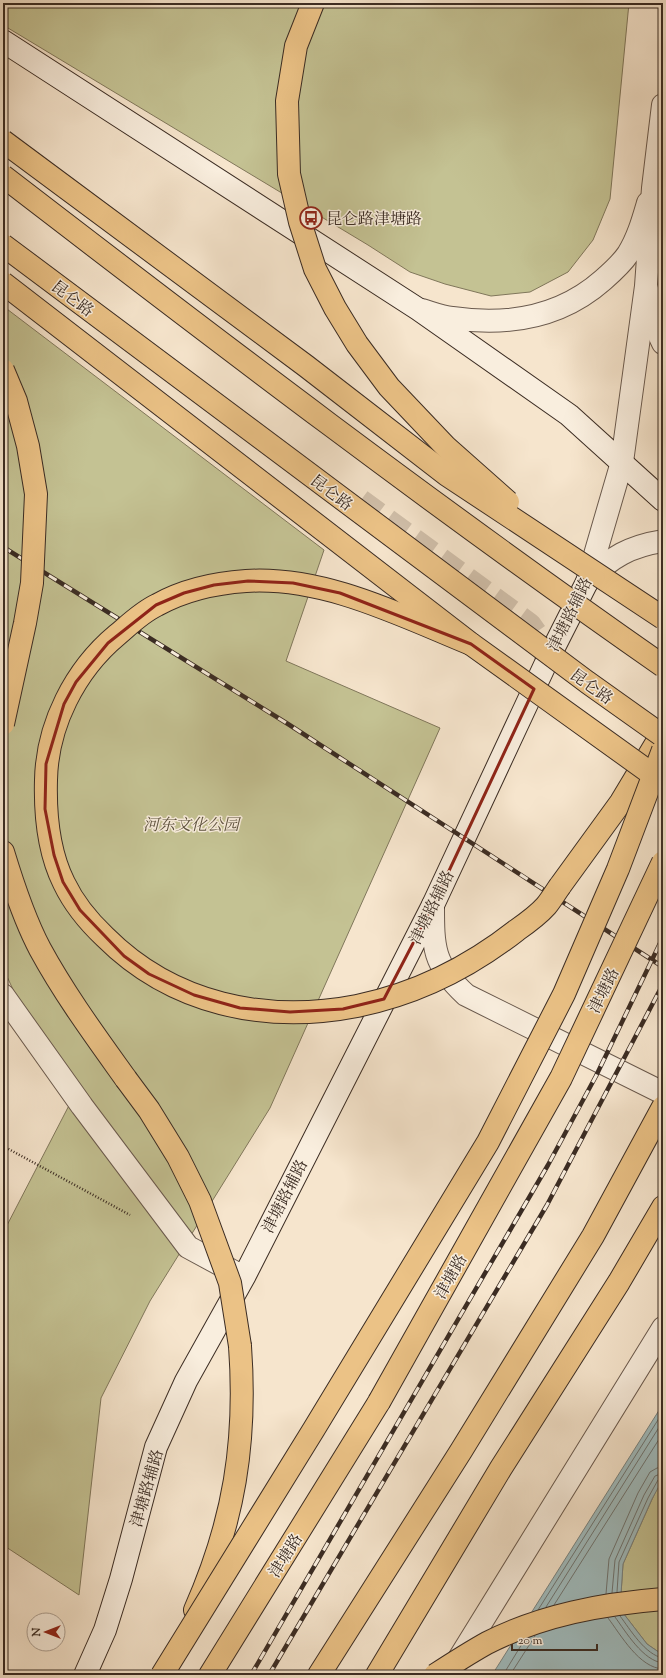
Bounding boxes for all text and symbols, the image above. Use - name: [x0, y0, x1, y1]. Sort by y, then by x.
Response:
- bus stop icon: 昆仑路津塘路: [298, 205, 324, 231]
- place label: 昆仑路津塘路: [326, 209, 422, 232]
- street label: 昆仑路: [45, 276, 98, 324]
- street label: 昆仑路: [304, 470, 357, 518]
- street label: 津塘路辅路: [543, 574, 599, 656]
- street label: 昆仑路: [564, 665, 617, 711]
- park label: 河东文化公园: [143, 815, 242, 838]
- street label: 津塘路辅路: [405, 867, 461, 949]
- street label: 津塘路: [584, 964, 626, 1018]
- street label: 津塘路辅路: [258, 1156, 315, 1238]
- street label: 津塘路: [430, 1251, 474, 1304]
- street label: 津塘路辅路: [126, 1447, 170, 1530]
- street label: 津塘路: [265, 1530, 310, 1583]
- north arrow: [26, 1612, 66, 1652]
- scale bar: [512, 1626, 597, 1652]
- text: N: [29, 1627, 45, 1637]
- text: 20 m: [518, 1632, 543, 1650]

